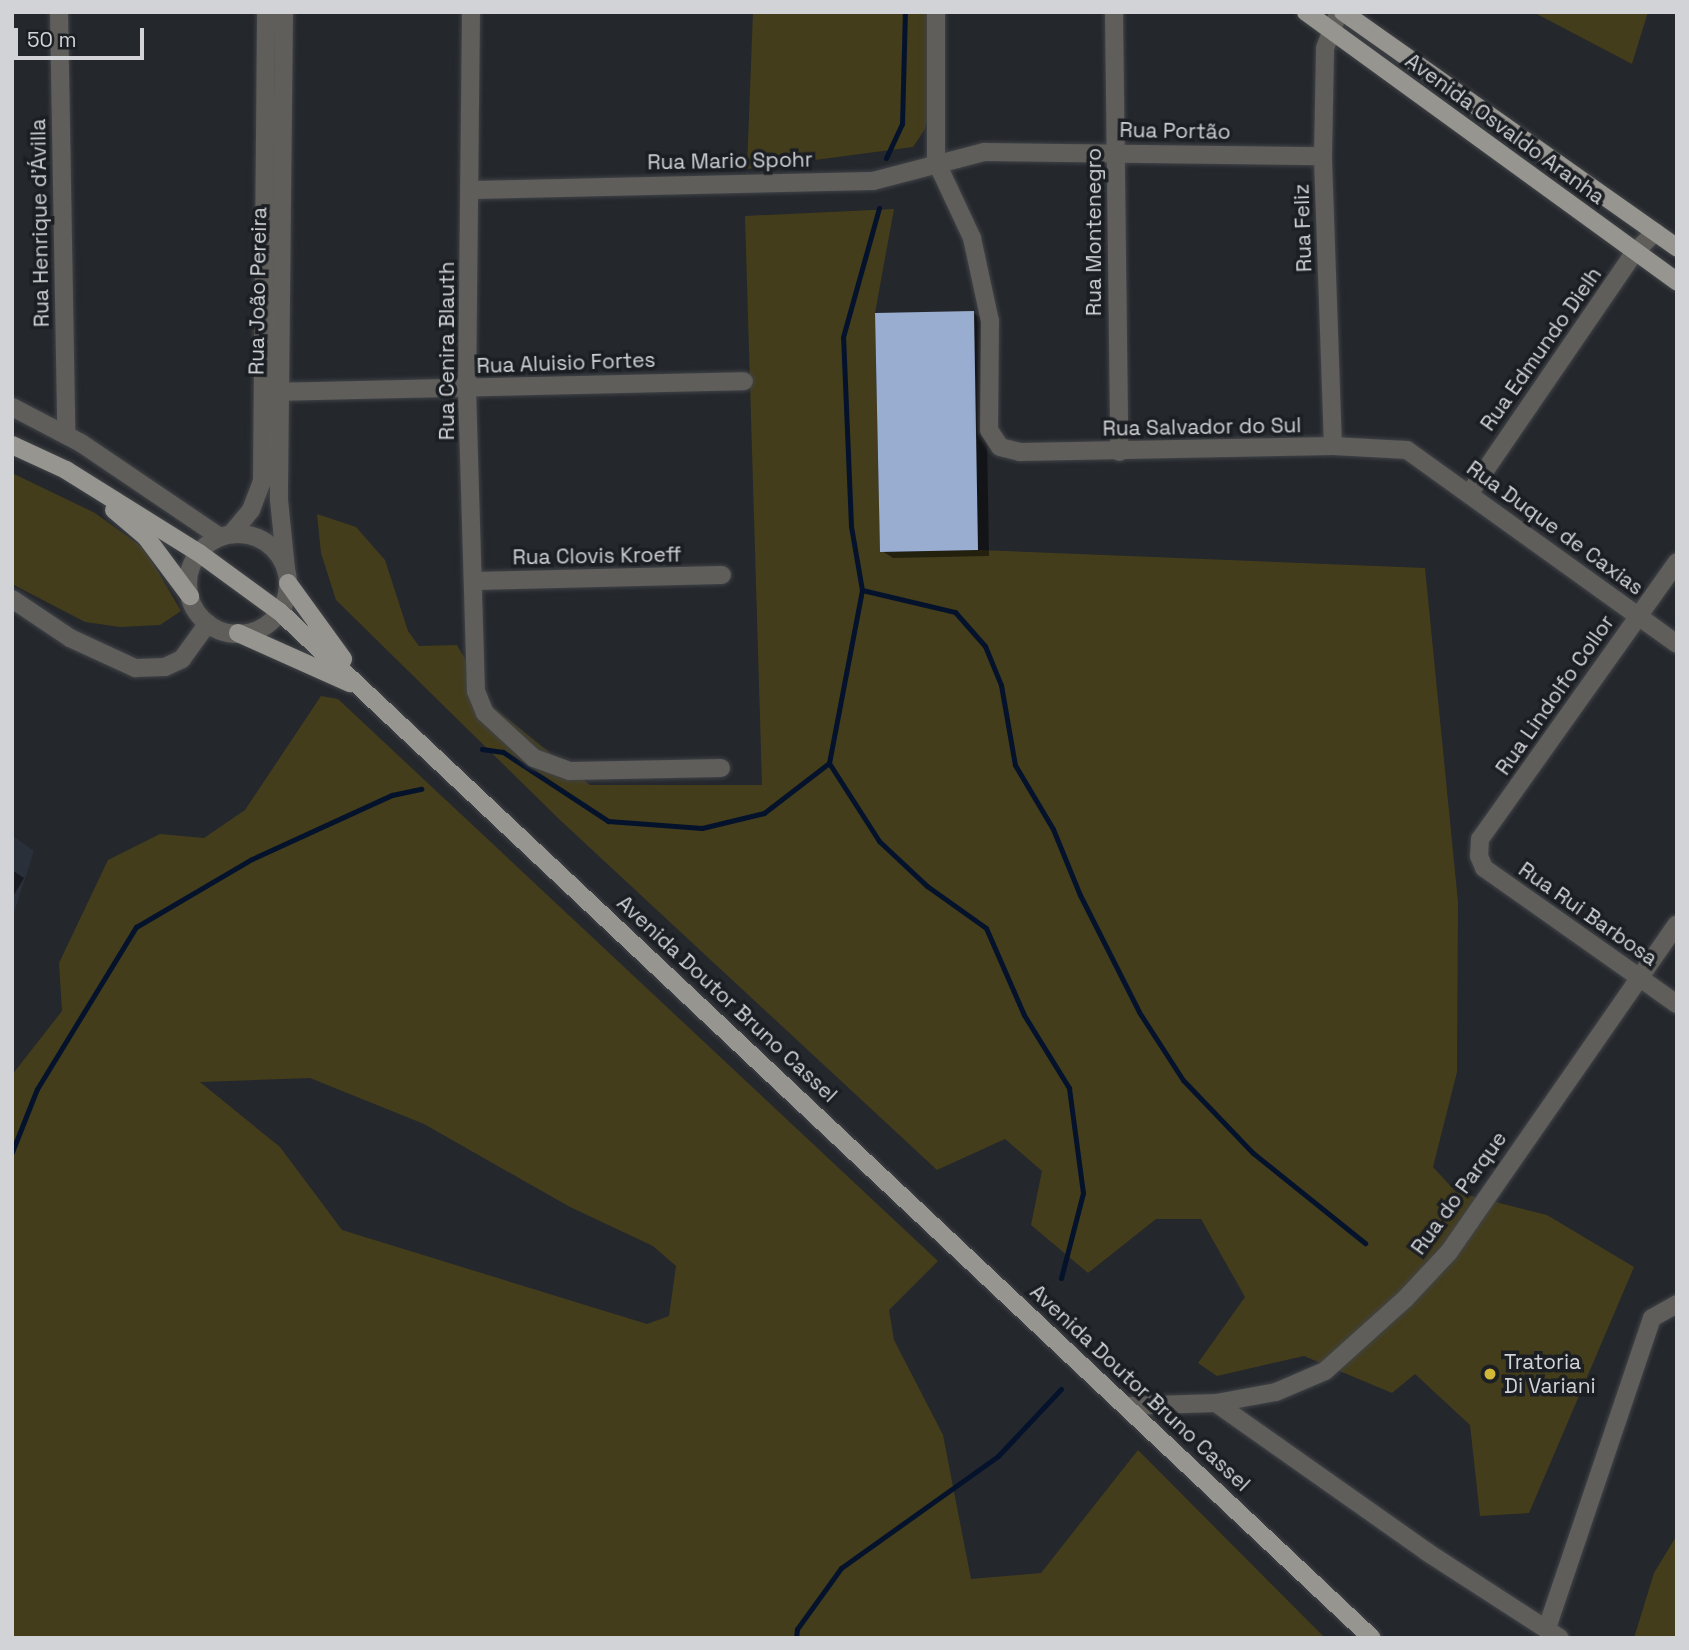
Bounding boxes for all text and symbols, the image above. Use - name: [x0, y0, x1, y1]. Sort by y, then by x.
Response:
- scale bar: [18, 14, 147, 58]
- text: 50 m: [27, 26, 77, 53]
- street label: Avenida Osvaldo Aranha: [1400, 48, 1610, 210]
- street label: Rua Portão: [1119, 117, 1231, 145]
- street label: Rua Henrique d'Ávilla: [26, 119, 54, 327]
- street label: Rua Mario Spohr: [647, 147, 813, 175]
- street label: Rua Montenegro: [1081, 148, 1107, 316]
- street label: Rua Feliz: [1289, 183, 1317, 273]
- street label: Rua João Pereira: [244, 207, 272, 375]
- street label: Rua Cenira Blauth: [434, 262, 460, 440]
- street label: Rua Edmundo Dielh: [1475, 262, 1607, 436]
- street label: Rua Aluisio Fortes: [476, 347, 656, 379]
- street label: Rua Salvador do Sul: [1102, 413, 1302, 441]
- street label: Rua Duque de Caxias: [1462, 455, 1648, 601]
- street label: Rua Clovis Kroeff: [512, 542, 682, 570]
- street label: Rua Lindolfo Collor: [1490, 610, 1620, 780]
- street label: Rua Rui Barbosa: [1514, 857, 1662, 971]
- street label: Avenida Doutor Bruno Cassel: [612, 890, 842, 1108]
- street label: Rua do Parque: [1406, 1126, 1512, 1260]
- street label: Avenida Doutor Bruno Cassel: [1025, 1279, 1255, 1497]
- place label: Tratoria Di Variani: [1504, 1349, 1596, 1399]
- marker: Tratoria Di Variani: [1482, 1366, 1498, 1382]

